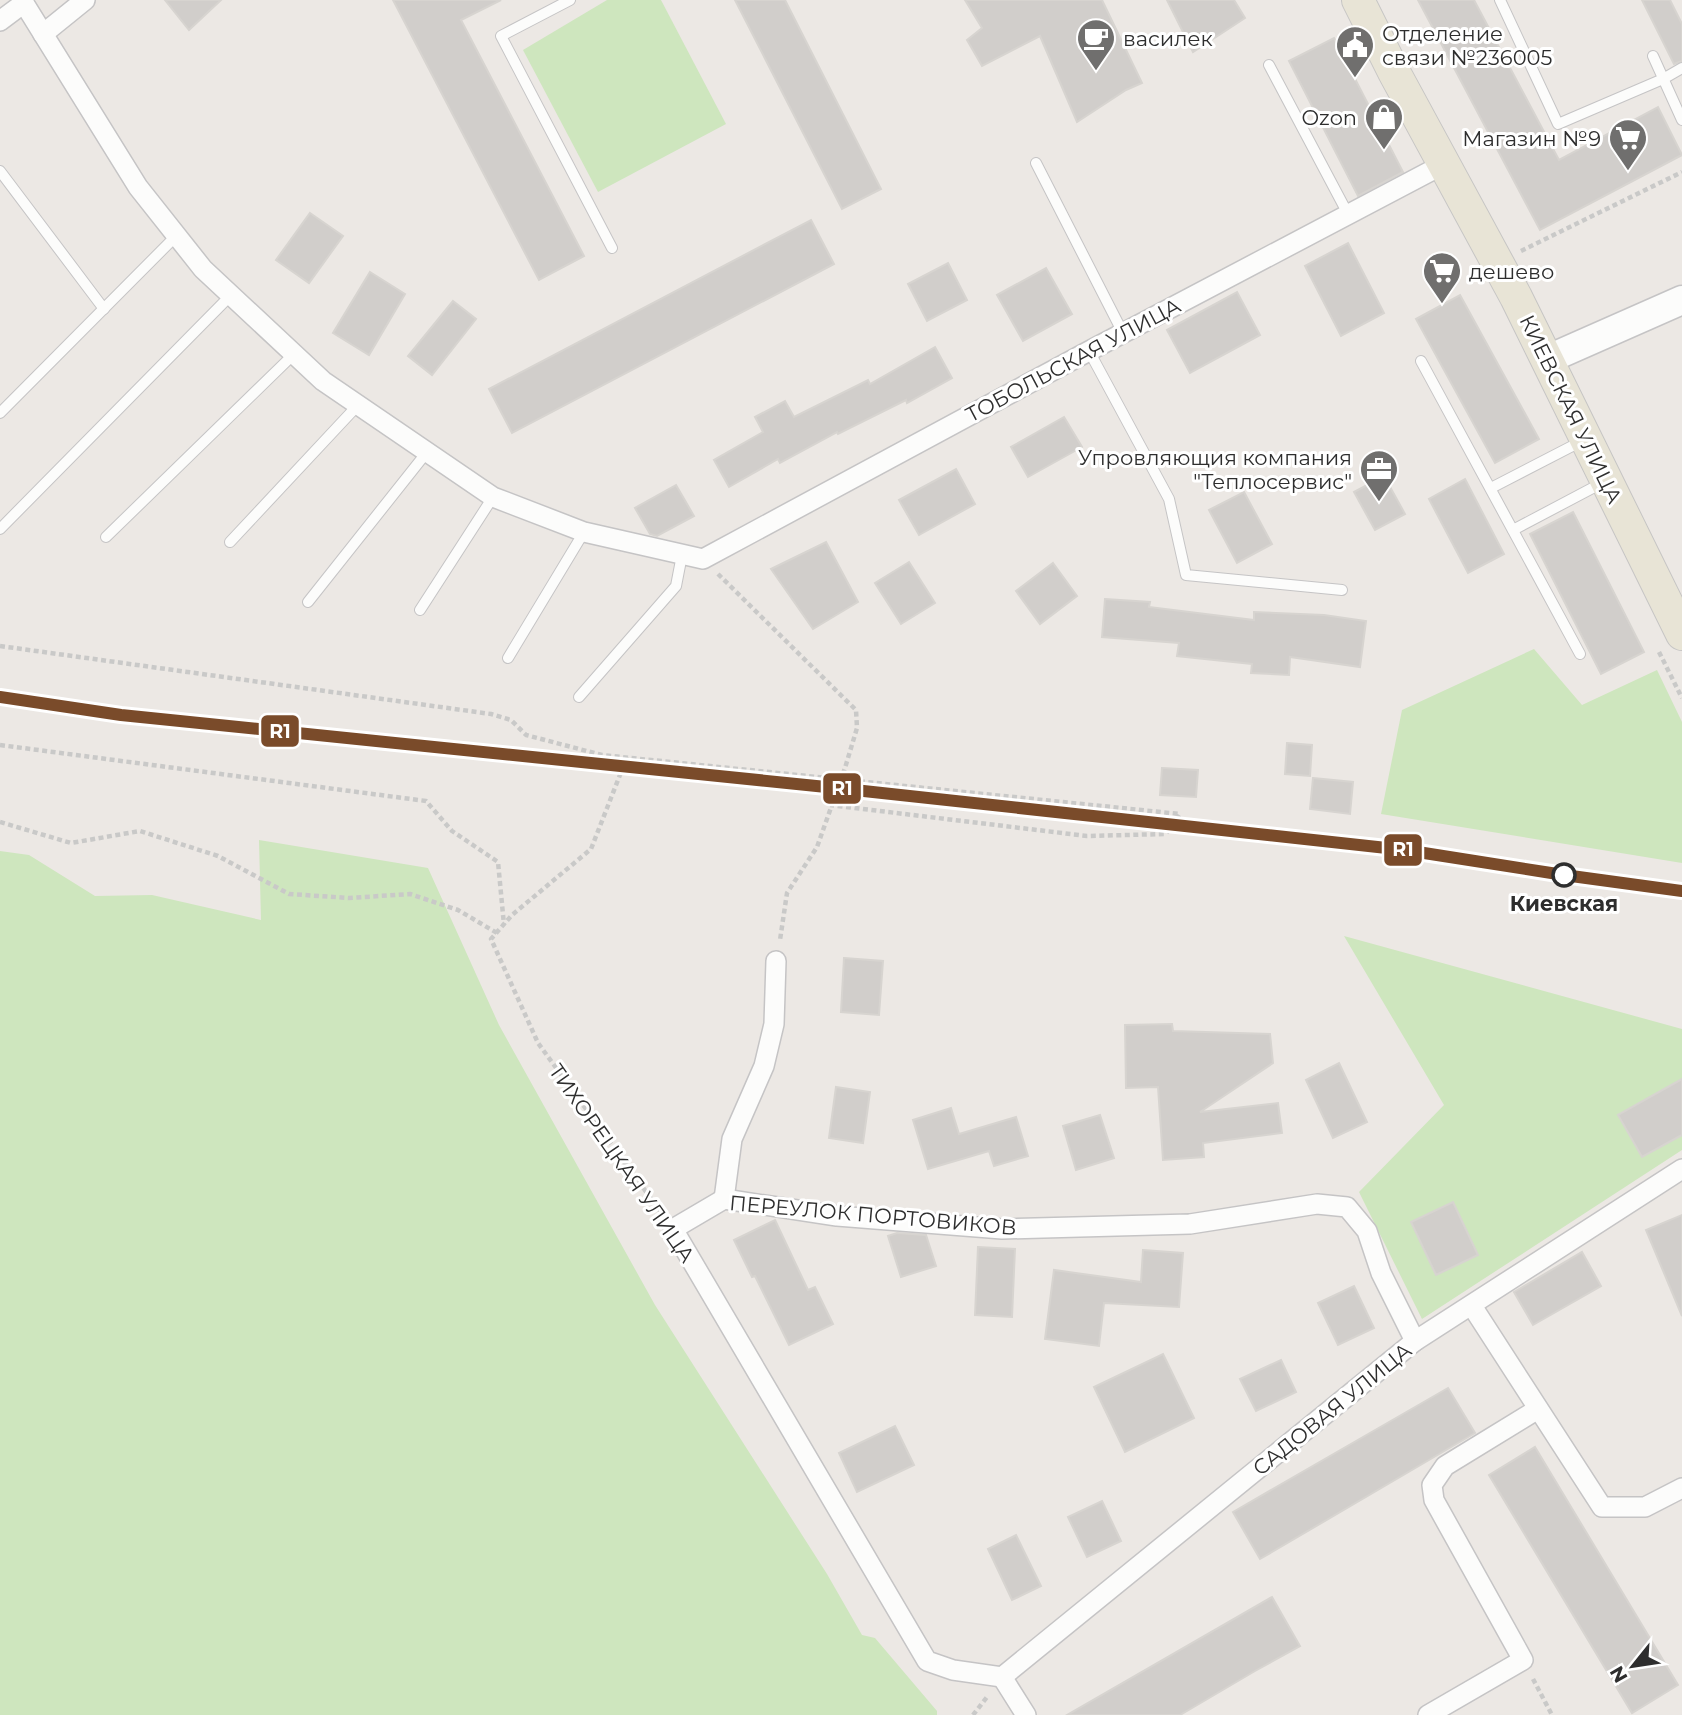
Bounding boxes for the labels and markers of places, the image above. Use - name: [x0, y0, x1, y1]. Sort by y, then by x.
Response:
- cafe icon: василек: [1075, 17, 1117, 72]
- place label: Отделение связи №236005: [1382, 21, 1552, 70]
- public building icon: Отделение связи №236005: [1334, 24, 1376, 79]
- place label: василек: [1123, 26, 1213, 51]
- shop icon: Ozon: [1363, 96, 1405, 151]
- place label: Ozon: [1301, 105, 1357, 130]
- supermarket icon: Магазин №9: [1607, 117, 1649, 172]
- place label: Магазин №9: [1462, 126, 1601, 151]
- supermarket icon: дешево: [1421, 250, 1463, 305]
- place label: дешево: [1469, 259, 1554, 284]
- place label: Упровляющия компания "Теплосервис": [1078, 445, 1352, 494]
- office icon: Упровляющия компания "Теплосервис": [1358, 448, 1400, 503]
- marker: Киевская: [1552, 863, 1576, 887]
- place label: Киевская: [1510, 891, 1618, 916]

